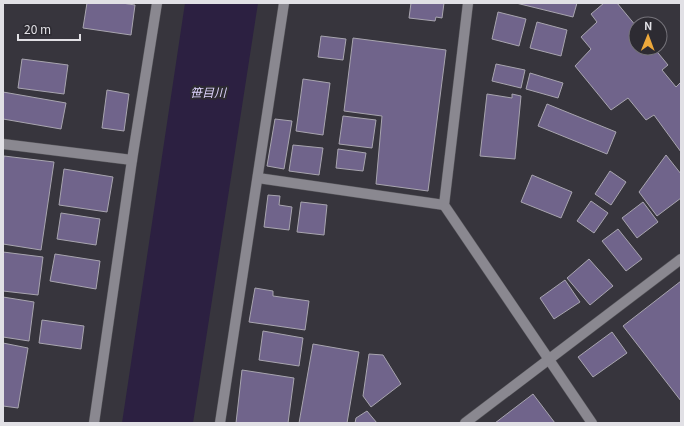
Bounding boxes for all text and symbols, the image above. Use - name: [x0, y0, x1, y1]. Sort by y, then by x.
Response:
- scale bar: [18, 16, 80, 42]
- north arrow: [628, 16, 668, 56]
- text: N: [644, 17, 652, 33]
- text: 20 m: [24, 20, 51, 37]
- water label: 笹目川: [190, 83, 228, 100]

